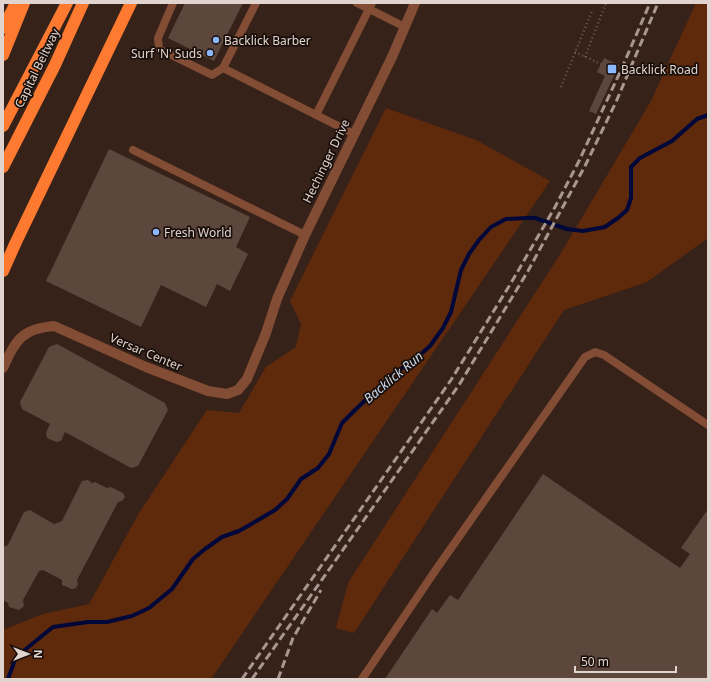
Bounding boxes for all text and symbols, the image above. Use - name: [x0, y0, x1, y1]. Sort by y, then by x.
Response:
- street label: Capital Beltway: [10, 25, 64, 111]
- place label: Backlick Barber: [224, 32, 311, 49]
- marker: Backlick Barber: [211, 35, 221, 45]
- place label: Surf 'N' Suds: [131, 45, 202, 62]
- marker: Surf 'N' Suds: [205, 48, 215, 58]
- place label: Backlick Road: [621, 61, 698, 78]
- marker: Backlick Road: [606, 63, 618, 75]
- street label: Hechinger Drive: [298, 116, 354, 206]
- place label: Fresh World: [164, 224, 232, 241]
- marker: Fresh World: [151, 227, 161, 237]
- street label: Versar Center: [107, 329, 185, 375]
- water label: Backlick Run: [359, 347, 427, 407]
- north arrow: [8, 634, 48, 674]
- scale bar: [575, 648, 676, 674]
- text: N: [31, 650, 46, 658]
- text: 50 m: [581, 653, 609, 670]

